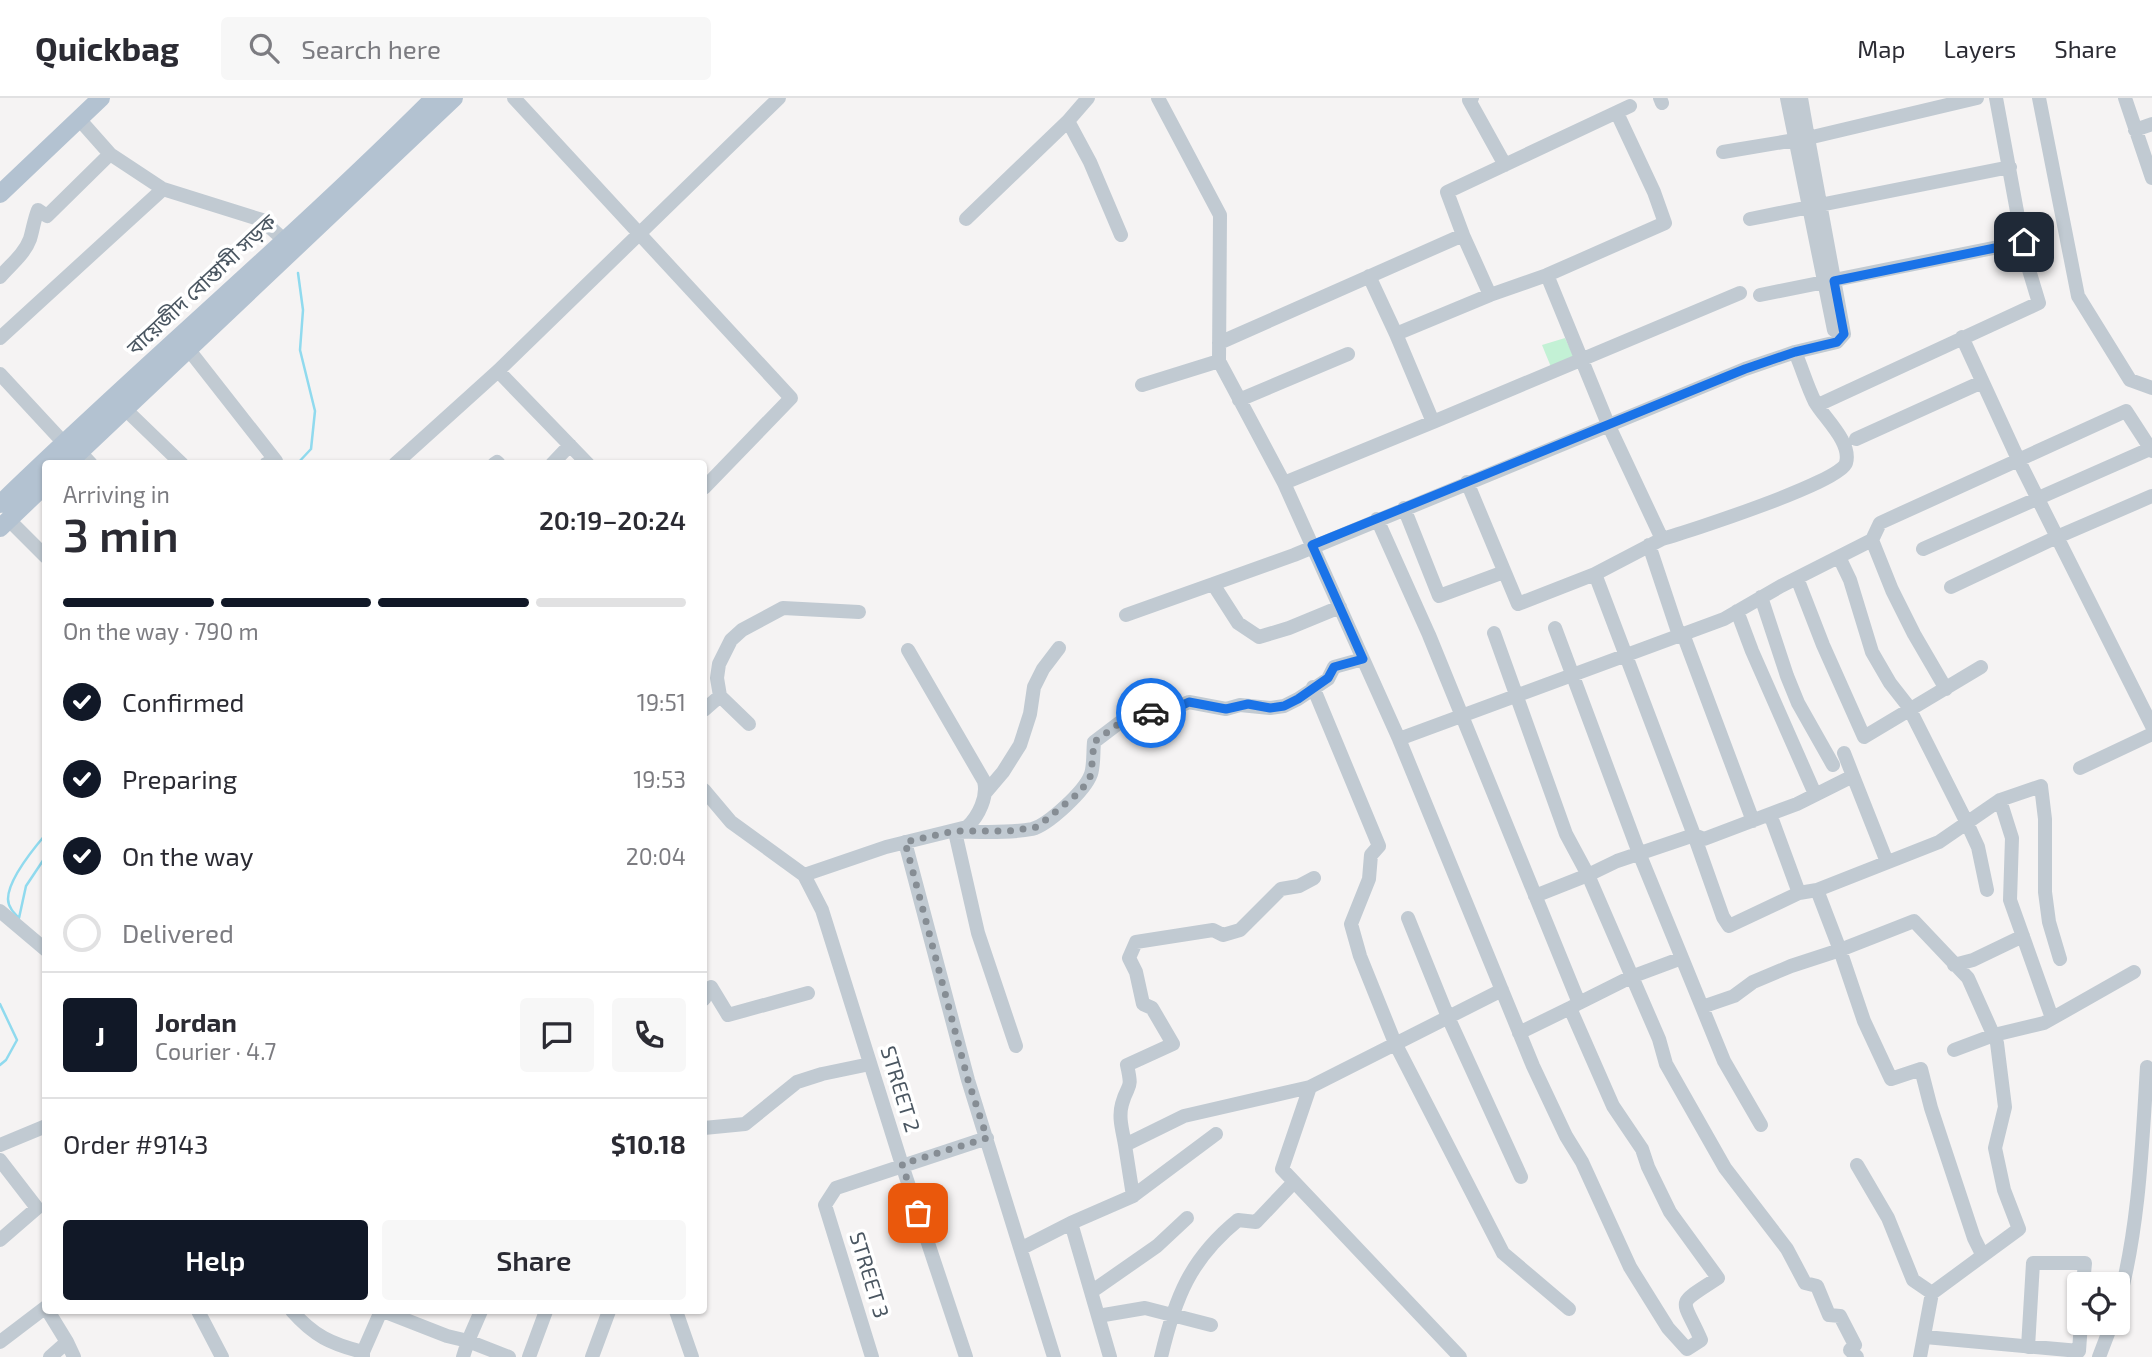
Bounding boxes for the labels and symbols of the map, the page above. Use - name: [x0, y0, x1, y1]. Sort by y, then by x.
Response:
- street label: বায়েজীদ বোস্তামী সড়ক: [121, 208, 281, 360]
- pin: [1994, 212, 2054, 272]
- courier: [1116, 678, 1186, 748]
- street label: STREET 2: [877, 1043, 926, 1135]
- pin: [888, 1183, 948, 1243]
- street label: STREET 3: [846, 1229, 895, 1321]

